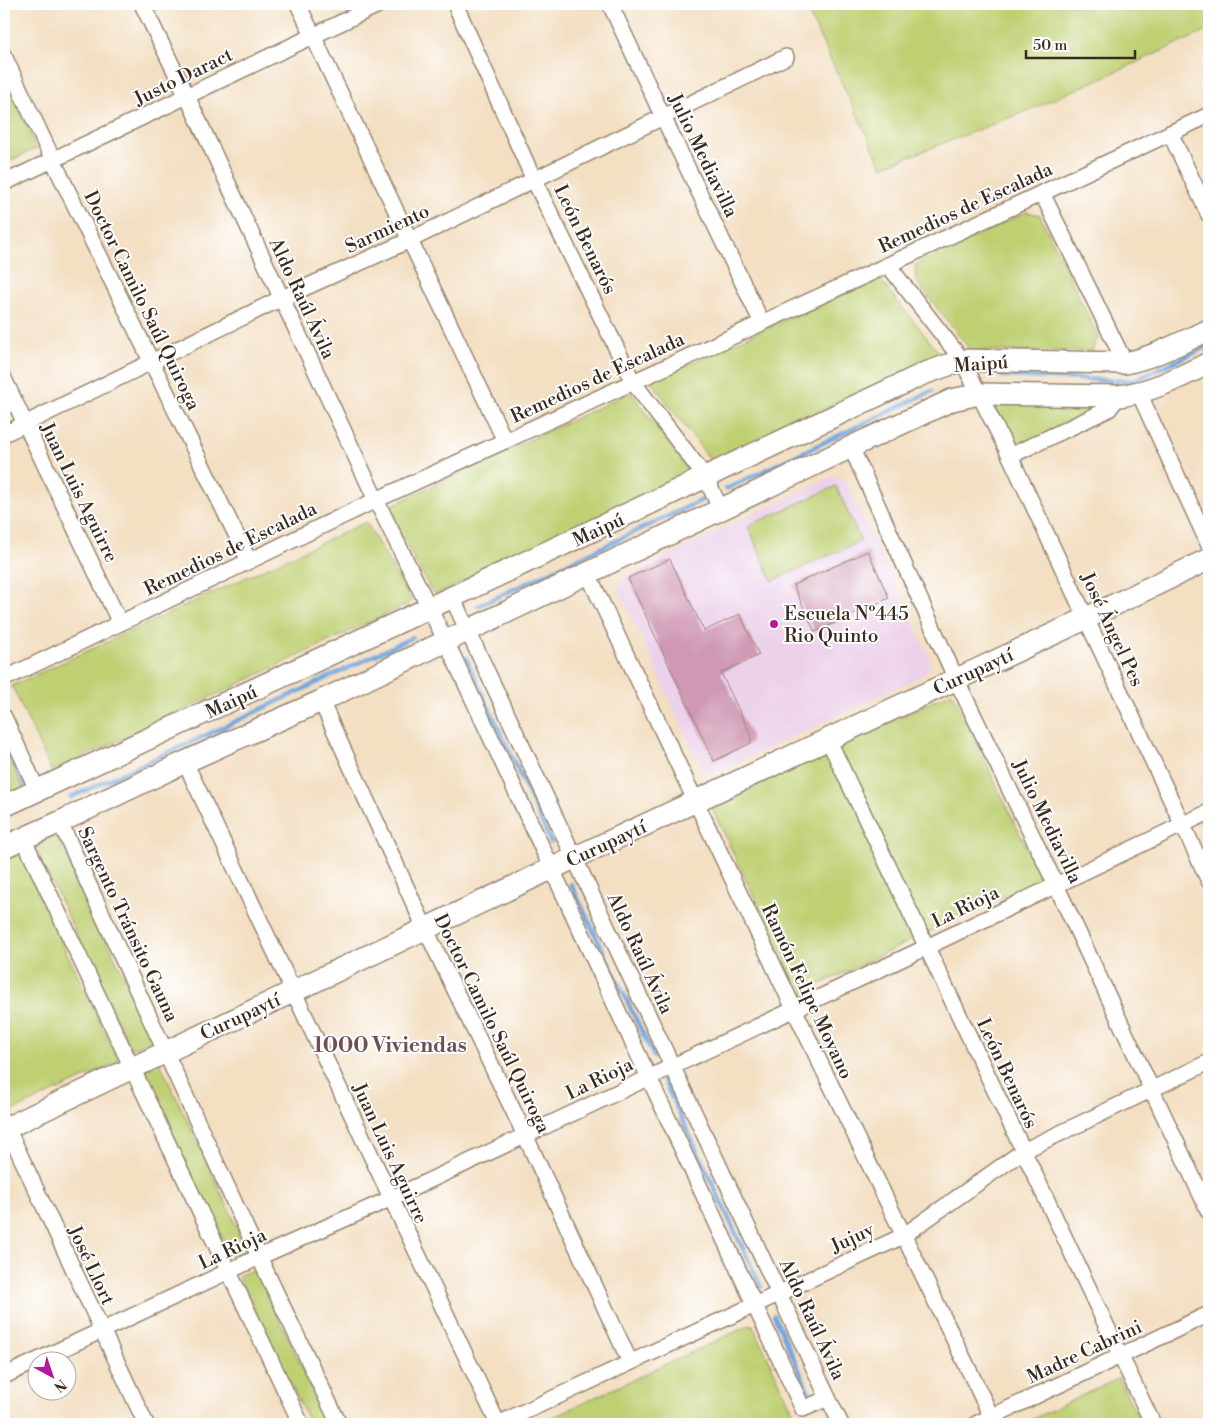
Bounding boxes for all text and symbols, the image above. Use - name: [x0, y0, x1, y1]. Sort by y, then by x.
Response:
- scale bar: [1026, 28, 1134, 60]
- text: 50 m: [1033, 36, 1067, 55]
- street label: Justo Daract: [129, 43, 237, 112]
- street label: Julio Mediavilla: [662, 89, 744, 222]
- street label: Remedios de Escalada: [875, 157, 1057, 259]
- street label: León Benarós: [548, 181, 622, 298]
- street label: Doctor Camilo Saúl Quiroga: [78, 187, 206, 414]
- street label: Sarmiento: [342, 199, 433, 259]
- street label: Aldo Raúl Ávila: [263, 233, 342, 363]
- street label: Remedios de Escalada: [507, 327, 689, 429]
- street label: Maipú: [953, 350, 1009, 378]
- street label: Juan Luis Aguirre: [34, 418, 123, 566]
- street label: Remedios de Escalada: [140, 496, 321, 601]
- street label: Maipú: [569, 507, 628, 552]
- street label: José Ángel Pes: [1075, 567, 1150, 690]
- place label: Escuela Nº445 Rio Quinto: [784, 602, 909, 648]
- marker: Escuela Nº445 Rio Quinto: [768, 618, 780, 630]
- street label: Curupaytí: [929, 643, 1018, 701]
- street label: Maipú: [202, 679, 261, 724]
- street label: Julio Mediavilla: [1006, 755, 1088, 888]
- street label: Curupaytí: [562, 815, 651, 873]
- street label: Sargento Tránsito Gauna: [72, 823, 184, 1026]
- street label: La Rioja: [928, 880, 1003, 933]
- street label: Aldo Raúl Ávila: [601, 888, 680, 1018]
- street label: Ramón Felipe Moyano: [756, 900, 858, 1083]
- street label: Doctor Camilo Saúl Quiroga: [428, 910, 556, 1137]
- street label: Curupaytí: [196, 988, 285, 1046]
- street label: León Benarós: [971, 1014, 1043, 1132]
- district label: 1000 Viviendas: [313, 1033, 467, 1059]
- street label: La Rioja: [562, 1052, 637, 1105]
- street label: Juan Luis Aguirre: [347, 1078, 433, 1228]
- street label: Jujuy: [826, 1217, 879, 1259]
- street label: José Llort: [62, 1221, 120, 1309]
- street label: La Rioja: [195, 1223, 270, 1275]
- street label: Aldo Raúl Ávila: [773, 1254, 852, 1384]
- street label: Madre Cabrini: [1023, 1315, 1146, 1389]
- north arrow: [28, 1350, 78, 1400]
- text: N: [50, 1375, 70, 1396]

